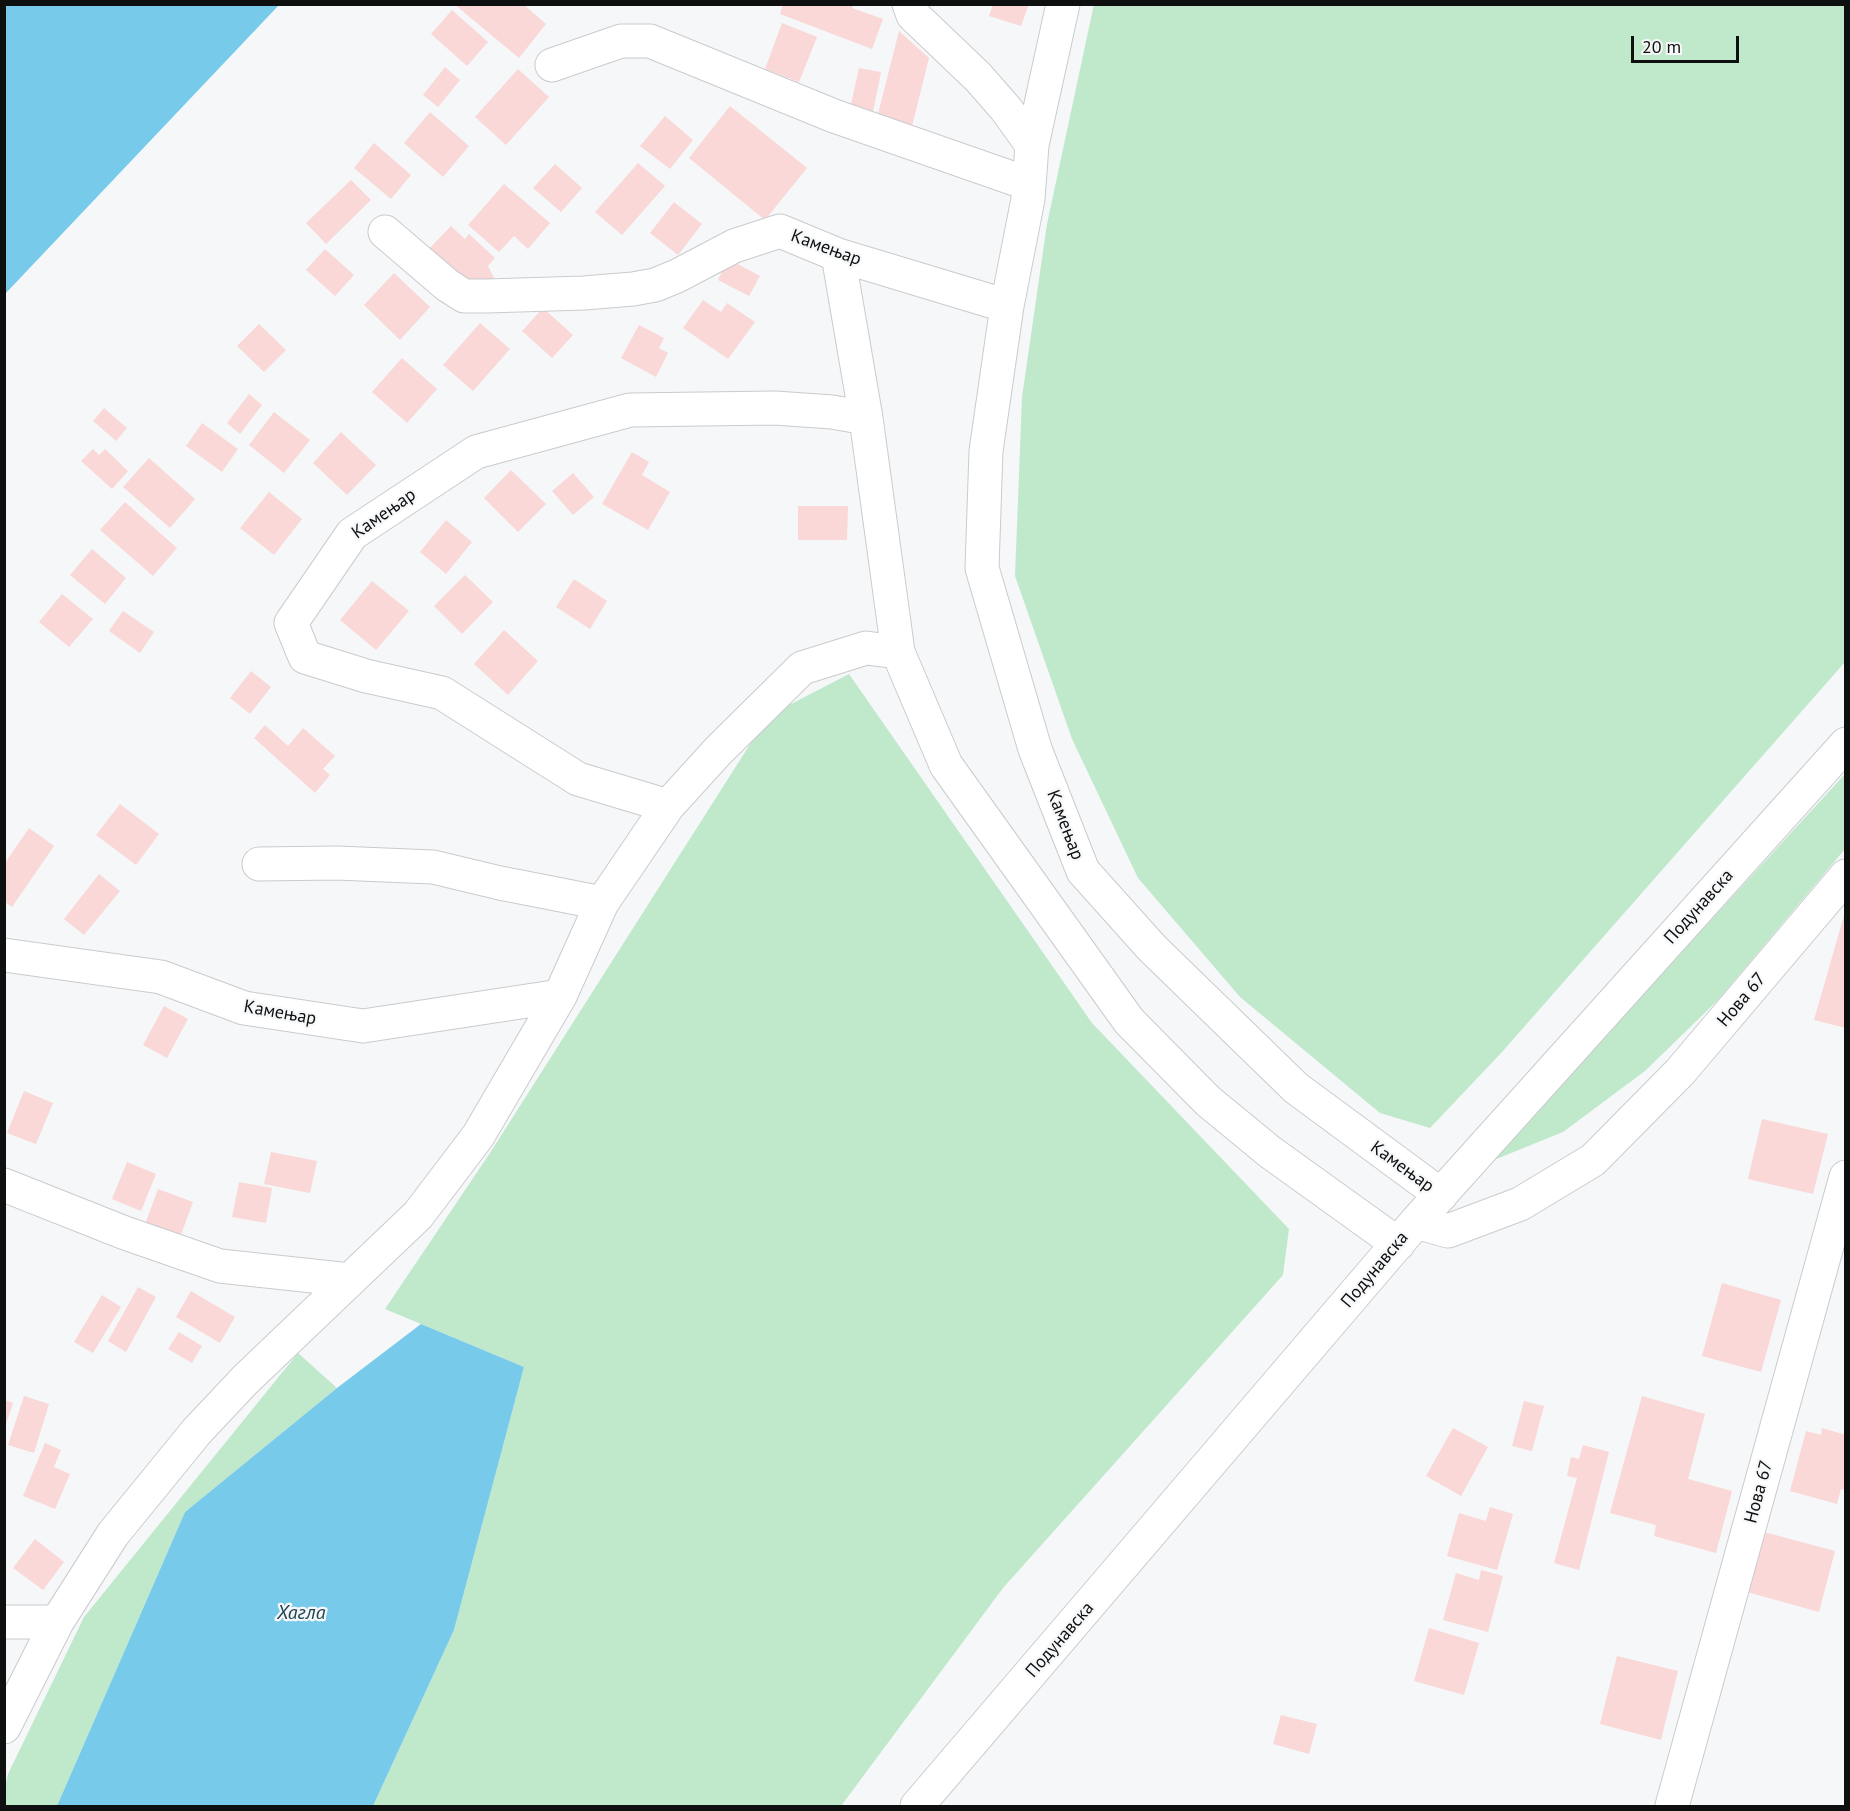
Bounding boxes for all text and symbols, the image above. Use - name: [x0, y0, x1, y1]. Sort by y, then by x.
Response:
- scale bar: [1634, 24, 1742, 62]
- text: 20 m: [1642, 35, 1681, 58]
- street label: Камењар: [788, 225, 864, 271]
- street label: Камењар: [348, 484, 420, 544]
- street label: Камењар: [1042, 787, 1088, 863]
- street label: Подунавска: [1660, 865, 1738, 949]
- street label: Нова 67: [1713, 969, 1771, 1031]
- street label: Камењар: [242, 996, 318, 1030]
- street label: Камењар: [1366, 1137, 1438, 1197]
- street label: Подунавска: [1337, 1228, 1413, 1312]
- street label: Нова 67: [1740, 1458, 1778, 1526]
- street label: Подунавска: [1021, 1598, 1099, 1682]
- water label: Хагла: [277, 1601, 325, 1625]

